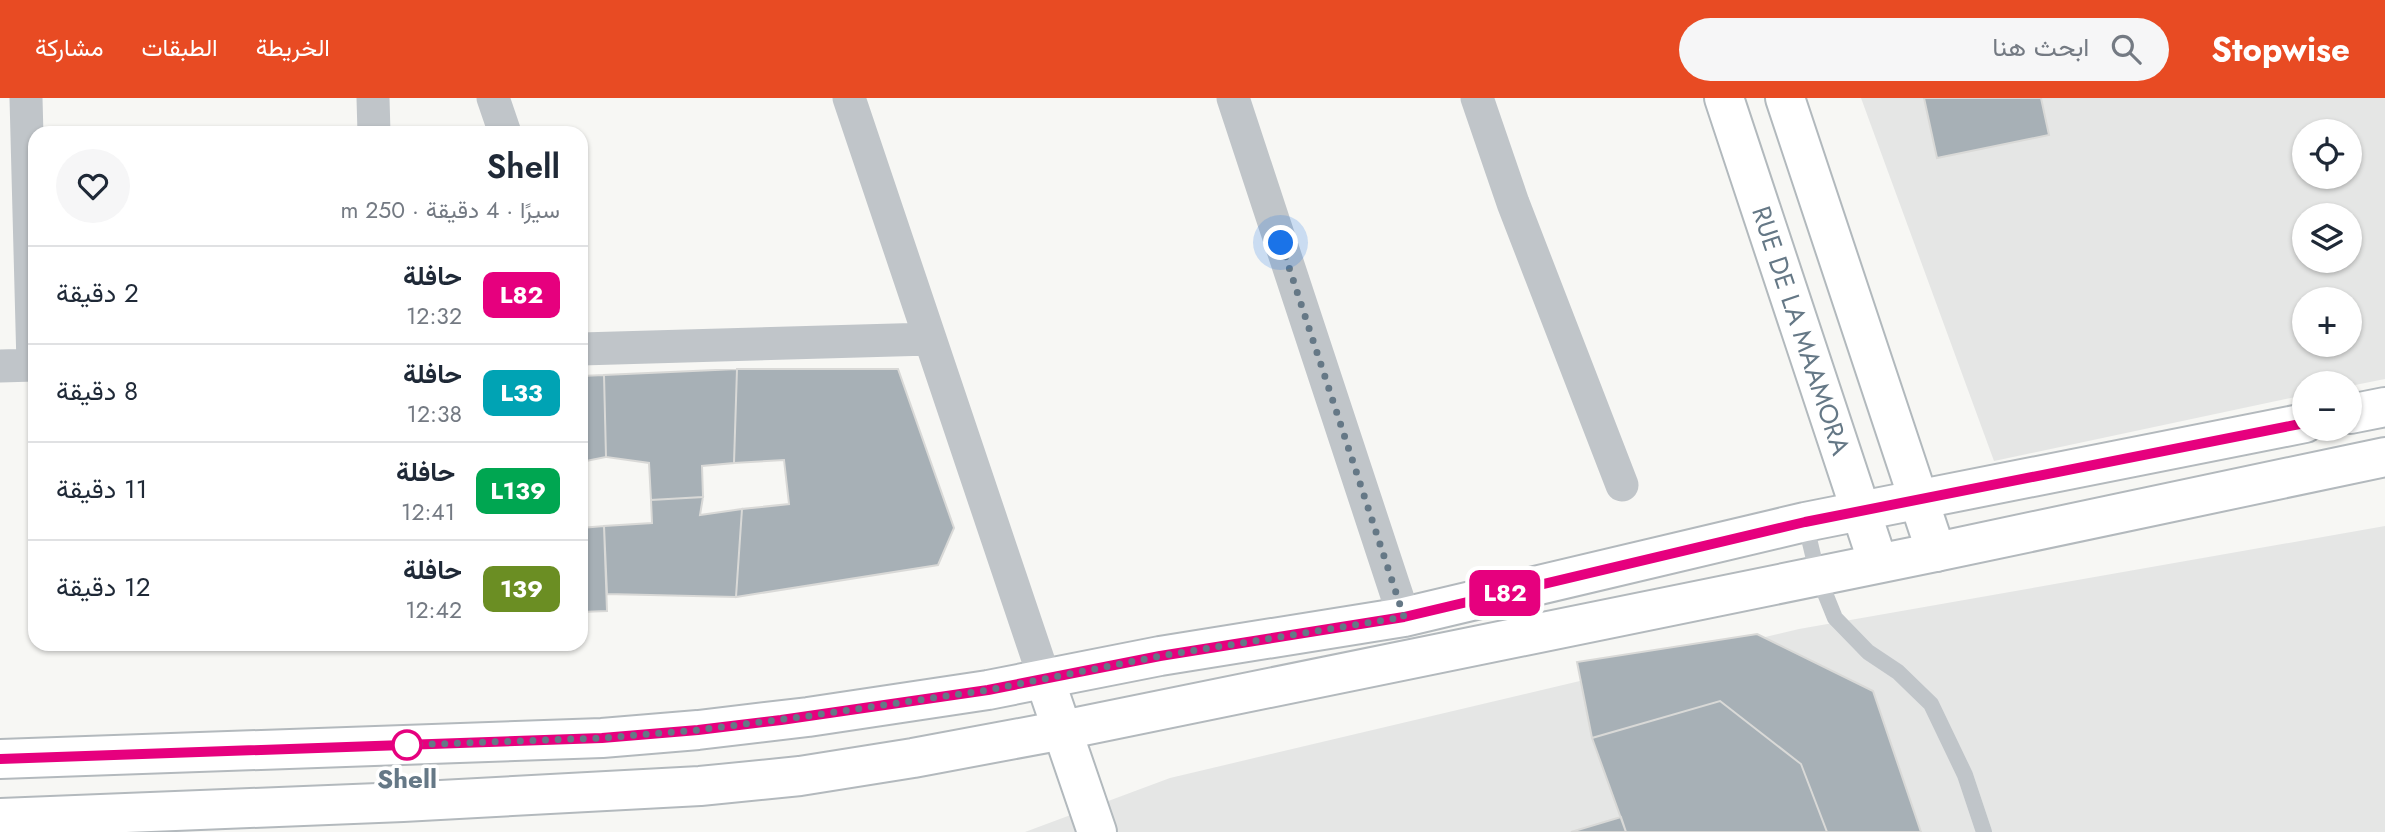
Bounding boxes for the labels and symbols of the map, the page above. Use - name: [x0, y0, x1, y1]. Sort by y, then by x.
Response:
- street label: RUE DE LA MAAMORA: [1742, 201, 1860, 461]
- your location: [1263, 225, 1298, 260]
- line badge: L82: [1465, 570, 1545, 616]
- marker: Shell: [392, 730, 422, 760]
- place label: Shell: [377, 760, 437, 798]

